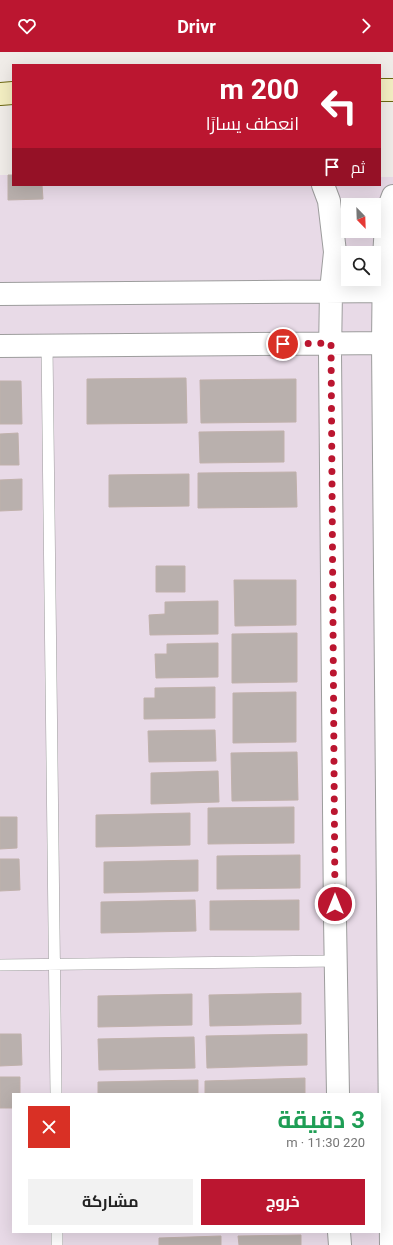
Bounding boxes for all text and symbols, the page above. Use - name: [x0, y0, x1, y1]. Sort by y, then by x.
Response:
- icon: heart: [16, 15, 38, 37]
- icon: forward: [355, 15, 377, 37]
- text: Drivr: [177, 16, 216, 37]
- text: 200 m: [220, 73, 299, 106]
- icon: left: [313, 80, 365, 132]
- text: انعطف يسارًا: [206, 113, 299, 134]
- icon: arrive: [321, 156, 343, 178]
- text: ثم: [351, 159, 365, 177]
- north arrow: [341, 198, 381, 238]
- map controls: [341, 198, 381, 286]
- button: search: [341, 246, 381, 286]
- pin: [266, 327, 300, 361]
- icon: arrive: [272, 333, 294, 355]
- position arrow: [314, 883, 356, 925]
- button: close: [28, 1106, 70, 1148]
- text: 3 دقيقة: [277, 1106, 365, 1134]
- text: 220 m · 11:30: [286, 1135, 365, 1150]
- button: مشاركة: [28, 1179, 193, 1225]
- button: خروج: [201, 1179, 365, 1225]

